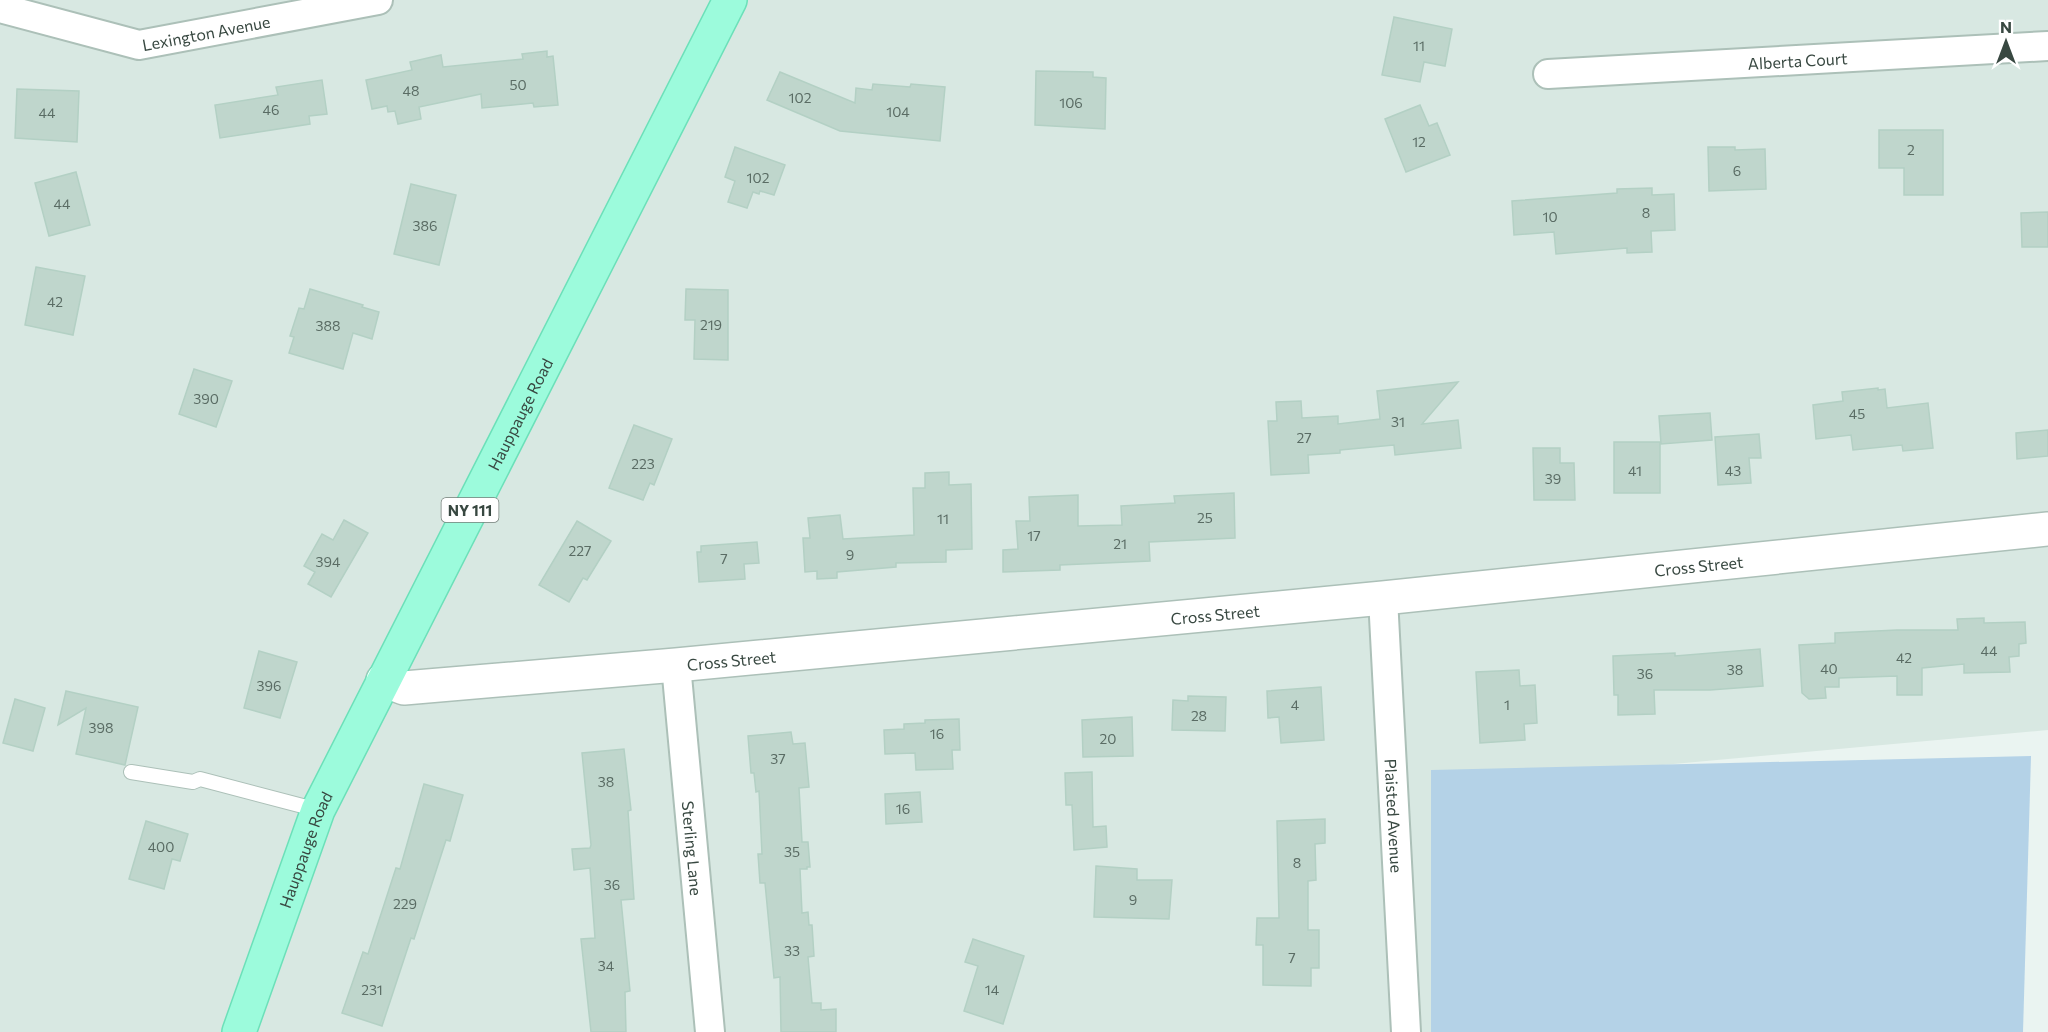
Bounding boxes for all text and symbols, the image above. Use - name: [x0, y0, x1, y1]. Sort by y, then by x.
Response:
- street label: Lexington Avenue: [140, 11, 272, 54]
- north arrow: [1976, 12, 2036, 72]
- text: N: [2000, 17, 2012, 36]
- house number: 11: [1413, 37, 1425, 54]
- street label: Alberta Court: [1747, 48, 1848, 72]
- house number: 50: [509, 76, 527, 93]
- house number: 48: [403, 82, 419, 99]
- house number: 102: [789, 89, 812, 106]
- house number: 106: [1059, 94, 1083, 111]
- house number: 46: [263, 101, 279, 118]
- house number: 104: [886, 103, 910, 120]
- house number: 44: [39, 104, 56, 121]
- house number: 12: [1412, 133, 1426, 150]
- house number: 2: [1907, 141, 1915, 158]
- house number: 6: [1733, 162, 1741, 179]
- house number: 102: [747, 169, 770, 186]
- house number: 44: [54, 195, 71, 212]
- house number: 8: [1642, 204, 1650, 221]
- house number: 10: [1542, 208, 1558, 225]
- house number: 386: [413, 217, 437, 234]
- house number: 42: [47, 293, 63, 310]
- house number: 219: [700, 316, 722, 333]
- house number: 388: [316, 317, 340, 334]
- street label: Hauppauge Road: [483, 355, 556, 473]
- house number: 390: [193, 390, 219, 407]
- house number: 45: [1849, 405, 1865, 422]
- house number: 31: [1391, 413, 1405, 430]
- house number: 27: [1296, 429, 1312, 446]
- house number: 223: [631, 455, 655, 472]
- house number: 41: [1628, 462, 1642, 479]
- house number: 43: [1725, 462, 1741, 479]
- house number: 39: [1545, 470, 1561, 487]
- road number: NY 111: [442, 498, 498, 522]
- house number: 25: [1197, 509, 1213, 526]
- house number: 11: [937, 510, 949, 527]
- house number: 17: [1027, 527, 1041, 544]
- house number: 21: [1113, 535, 1127, 552]
- house number: 227: [569, 542, 591, 559]
- house number: 9: [846, 546, 854, 563]
- house number: 7: [720, 550, 728, 567]
- street label: Cross Street: [1653, 551, 1745, 579]
- house number: 394: [316, 553, 341, 570]
- street label: Cross Street: [1170, 600, 1261, 628]
- house number: 44: [1981, 642, 1998, 659]
- street label: Cross Street: [686, 646, 777, 673]
- house number: 42: [1896, 649, 1912, 666]
- house number: 40: [1820, 660, 1838, 677]
- house number: 38: [1727, 661, 1743, 678]
- house number: 36: [1637, 665, 1653, 682]
- house number: 396: [257, 677, 281, 694]
- house number: 4: [1291, 696, 1300, 713]
- house number: 1: [1504, 696, 1510, 713]
- house number: 28: [1191, 707, 1207, 724]
- house number: 398: [89, 719, 113, 736]
- house number: 16: [930, 725, 944, 742]
- house number: 20: [1100, 730, 1116, 747]
- house number: 37: [770, 750, 786, 767]
- street label: Plaisted Avenue: [1382, 758, 1407, 873]
- house number: 38: [598, 773, 614, 790]
- street label: Hauppauge Road: [274, 788, 335, 910]
- street label: Sterling Lane: [679, 800, 707, 896]
- house number: 16: [896, 800, 910, 817]
- house number: 400: [148, 838, 174, 855]
- house number: 35: [784, 843, 800, 860]
- house number: 8: [1293, 854, 1301, 871]
- house number: 36: [604, 876, 620, 893]
- house number: 9: [1129, 891, 1137, 908]
- house number: 229: [393, 895, 417, 912]
- house number: 33: [784, 942, 800, 959]
- house number: 7: [1288, 949, 1296, 966]
- house number: 34: [598, 957, 615, 974]
- house number: 231: [361, 981, 383, 998]
- house number: 14: [985, 981, 1000, 998]

